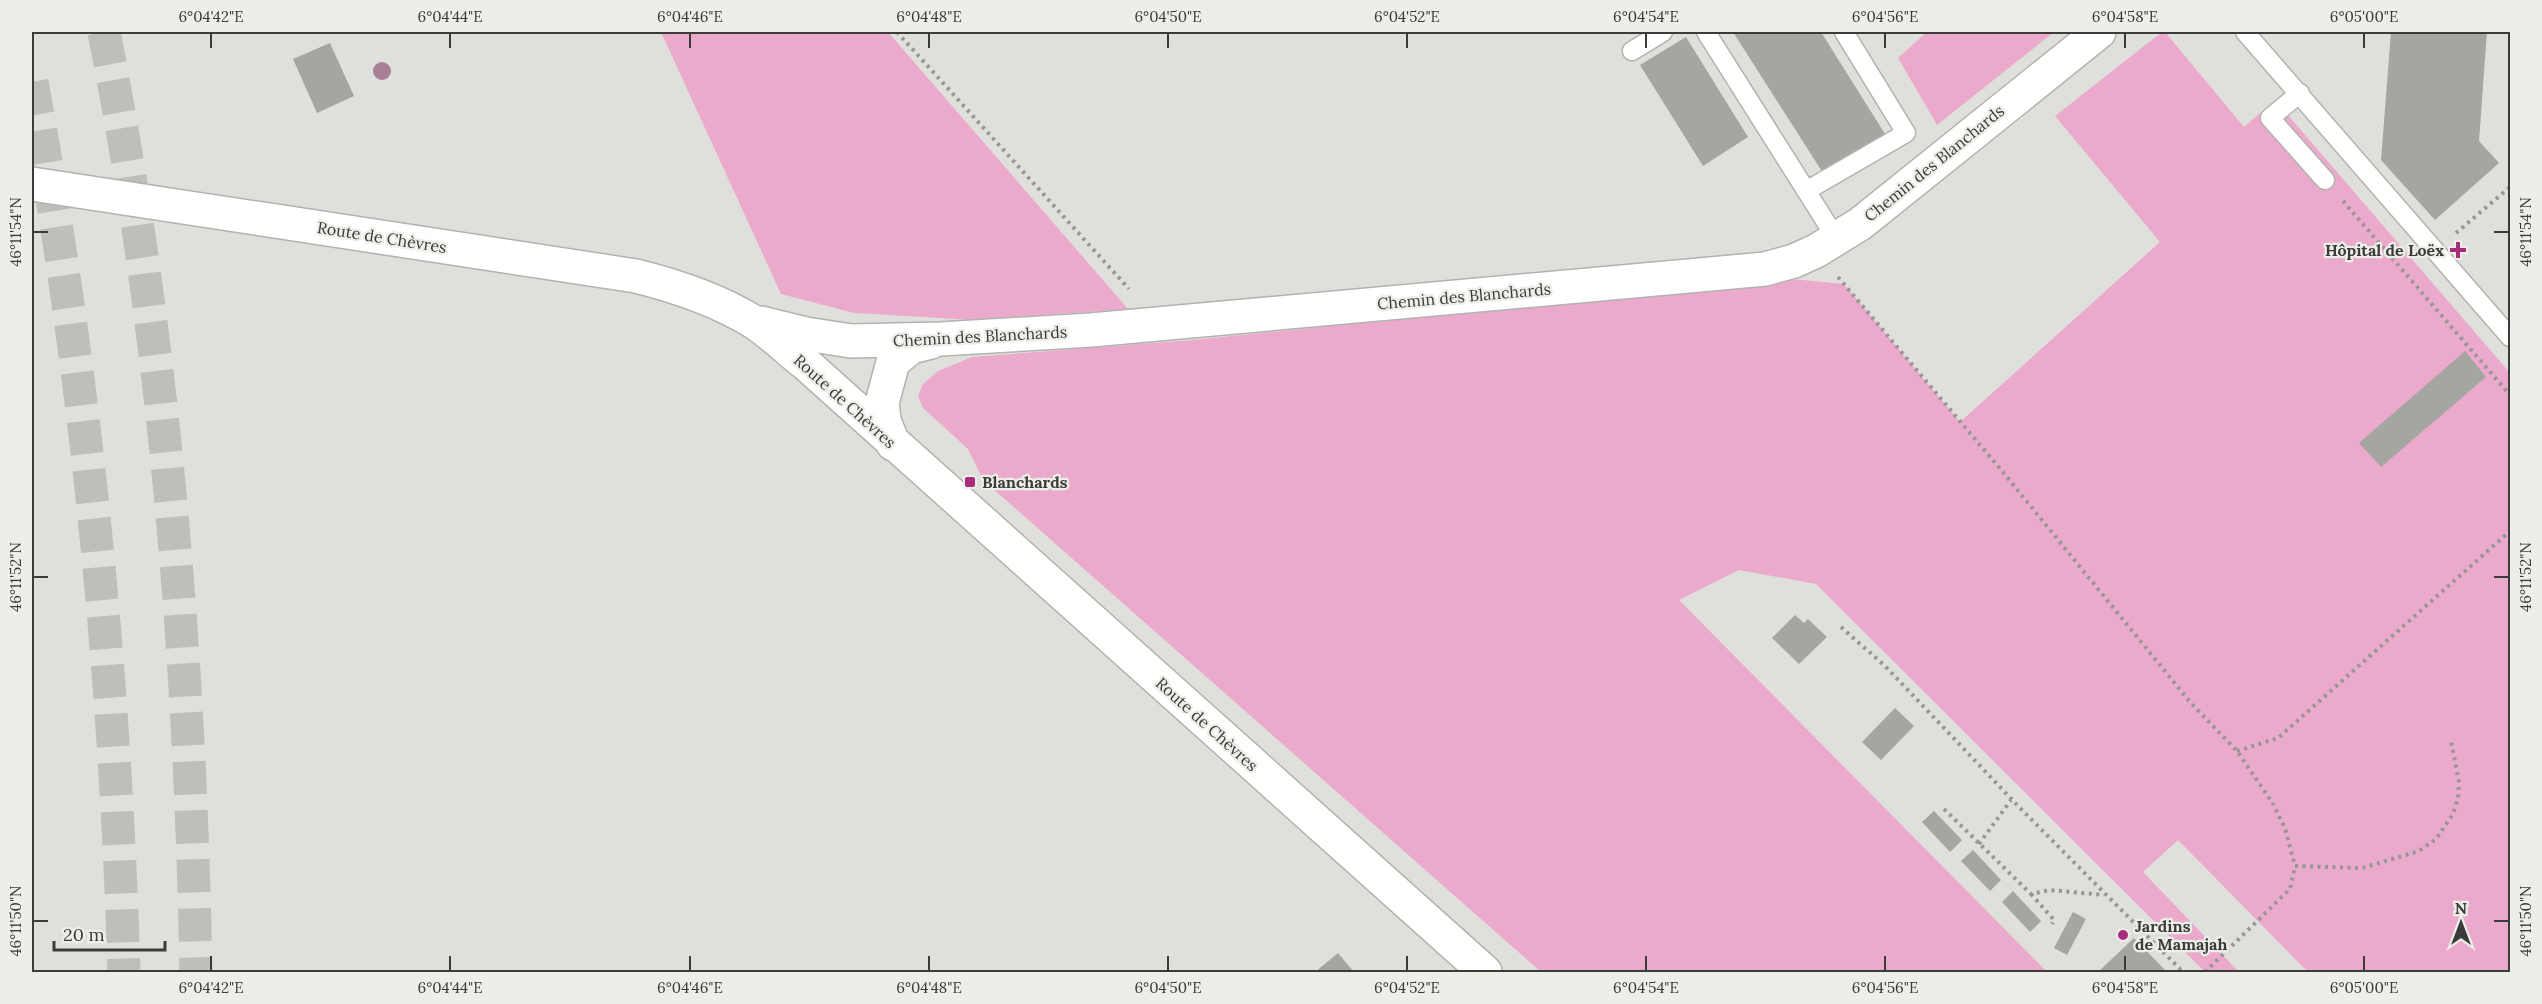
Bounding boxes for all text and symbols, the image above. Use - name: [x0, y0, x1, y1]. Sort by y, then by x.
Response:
- text: 6°04'42"E: [178, 7, 244, 26]
- text: 6°04'44"E: [417, 7, 483, 26]
- text: 6°04'46"E: [657, 7, 723, 26]
- text: 6°04'48"E: [896, 7, 962, 26]
- text: 6°04'50"E: [1134, 7, 1202, 26]
- text: 6°04'52"E: [1374, 7, 1440, 26]
- text: 6°04'54"E: [1613, 7, 1679, 26]
- text: 6°04'56"E: [1852, 7, 1918, 26]
- text: 6°04'58"E: [2092, 7, 2158, 26]
- text: 6°05'00"E: [2330, 7, 2398, 26]
- street label: Chemin des Blanchards: [1860, 100, 2008, 226]
- text: 46°11'54"N: [6, 197, 25, 267]
- text: 46°11'54"N: [2516, 197, 2535, 267]
- street label: Route de Chèvres: [316, 217, 448, 257]
- place label: Hôpital de Loëx: [2325, 240, 2444, 260]
- marker: Hôpital de Loëx: [2449, 241, 2467, 259]
- street label: Chemin des Blanchards: [1376, 278, 1552, 314]
- street label: Chemin des Blanchards: [892, 321, 1068, 351]
- street label: Route de Chèvres: [790, 350, 900, 452]
- place label: Blanchards: [982, 472, 1068, 492]
- marker: Blanchards: [963, 475, 977, 489]
- text: 46°11'52"N: [6, 542, 25, 612]
- text: 46°11'52"N: [2516, 542, 2535, 612]
- street label: Route de Chèvres: [1152, 673, 1262, 775]
- text: 46°11'50"N: [6, 885, 25, 957]
- text: 46°11'50"N: [2516, 885, 2535, 957]
- north arrow: [2431, 893, 2491, 953]
- text: N: [2455, 898, 2467, 918]
- scale bar: [54, 914, 165, 952]
- place label: Jardins de Mamajah: [2135, 916, 2227, 954]
- text: 20 m: [63, 923, 105, 946]
- marker: Jardins de Mamajah: [2116, 928, 2130, 942]
- text: 6°04'42"E: [178, 978, 244, 997]
- text: 6°04'44"E: [417, 978, 483, 997]
- text: 6°04'46"E: [657, 978, 723, 997]
- text: 6°04'48"E: [896, 978, 962, 997]
- text: 6°04'50"E: [1134, 978, 1202, 997]
- text: 6°04'52"E: [1374, 978, 1440, 997]
- text: 6°04'54"E: [1613, 978, 1679, 997]
- text: 6°04'56"E: [1852, 978, 1918, 997]
- text: 6°04'58"E: [2092, 978, 2158, 997]
- text: 6°05'00"E: [2330, 978, 2398, 997]

